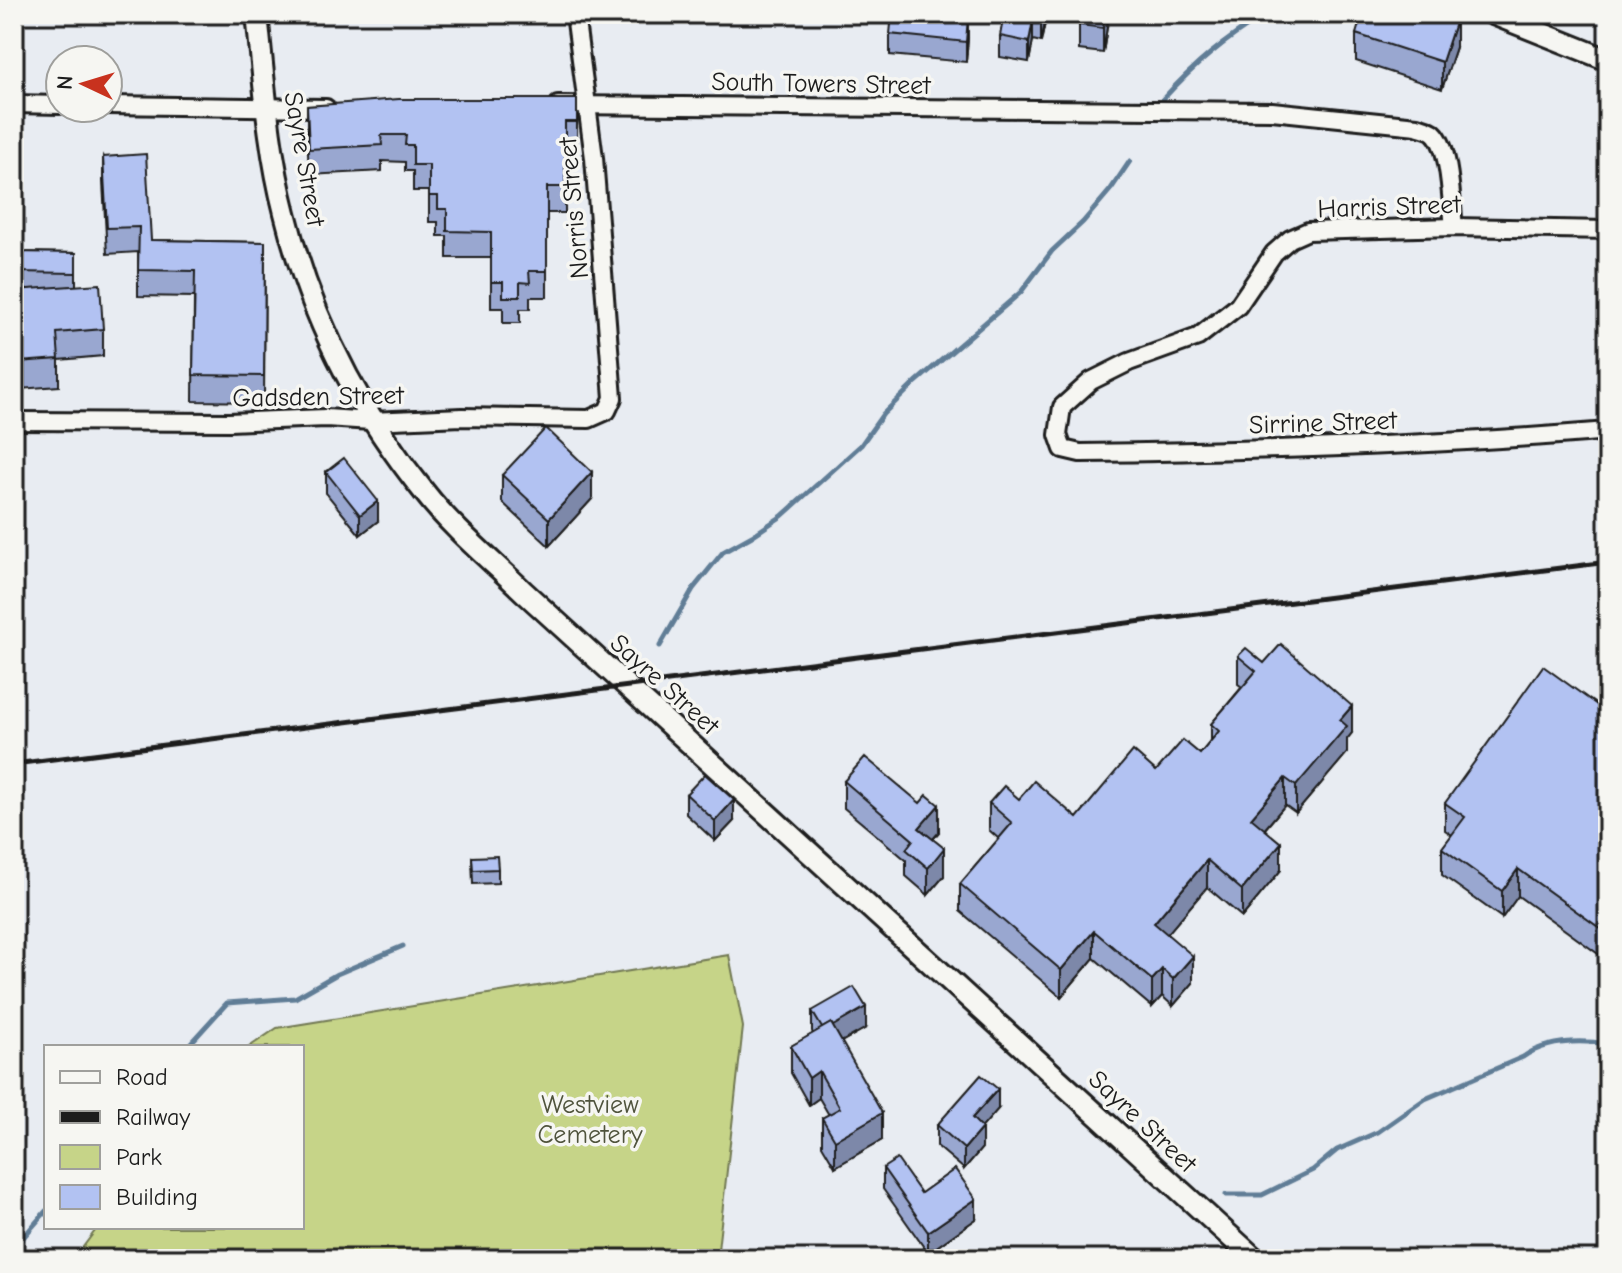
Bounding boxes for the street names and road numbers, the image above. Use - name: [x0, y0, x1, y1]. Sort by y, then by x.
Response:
- street label: South Towers Street: [711, 67, 932, 101]
- street label: Sayre Street: [277, 90, 331, 230]
- street label: Norris Street: [553, 134, 595, 280]
- street label: Harris Street: [1317, 189, 1463, 224]
- street label: Gadsden Street: [232, 380, 406, 413]
- street label: Sirrine Street: [1249, 405, 1399, 441]
- street label: Sayre Street: [604, 628, 726, 742]
- street label: Sayre Street: [1082, 1064, 1203, 1180]

